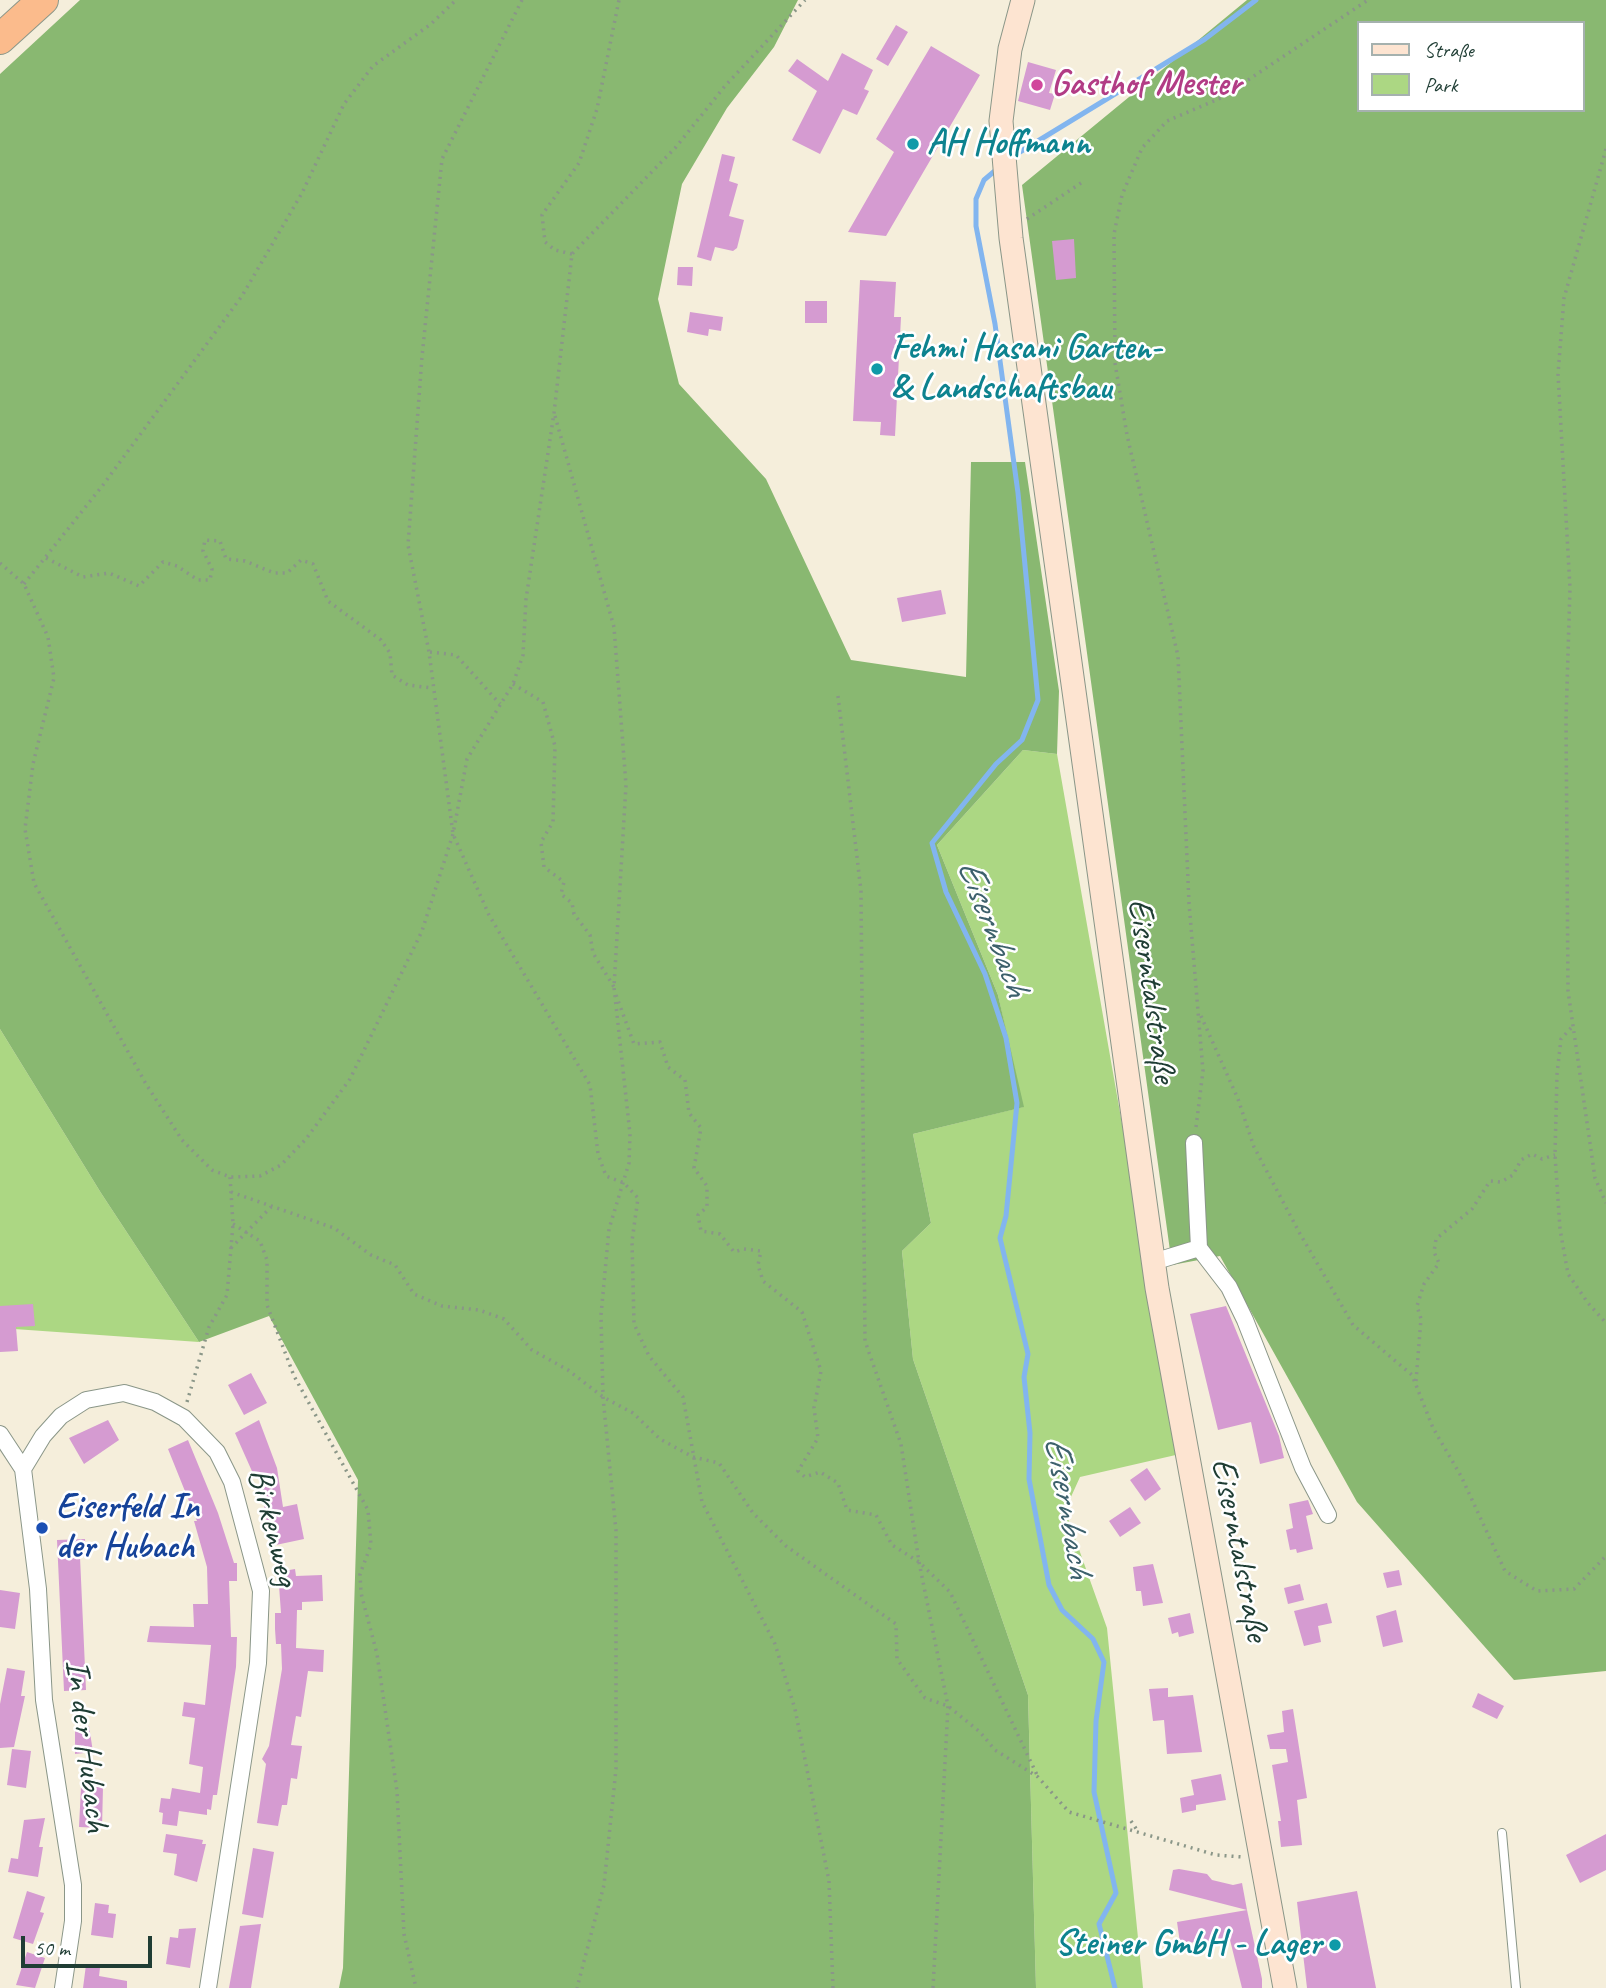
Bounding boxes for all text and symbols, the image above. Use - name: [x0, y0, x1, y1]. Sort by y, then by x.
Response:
- legend: [1358, 21, 1585, 112]
- text: Straße: [1424, 37, 1474, 63]
- place label: Gasthof Mester: [1051, 64, 1241, 106]
- text: Park: [1424, 72, 1457, 98]
- marker: Gasthof Mester: [1029, 77, 1045, 93]
- place label: AH Hoffmann: [927, 123, 1090, 165]
- marker: AH Hoffmann: [905, 136, 921, 152]
- place label: Fehmi Hasani Garten- & Landschaftsbau: [891, 328, 1162, 410]
- marker: Fehmi Hasani Garten- & Landschaftsbau: [869, 361, 885, 377]
- water label: Eisernbach: [946, 854, 1038, 1002]
- street label: Eiserntalstraße: [1117, 896, 1185, 1086]
- water label: Eisernbach: [1033, 1433, 1101, 1581]
- street label: Eiserntalstraße: [1201, 1455, 1277, 1645]
- street label: Birkenweg: [237, 1464, 307, 1590]
- place label: Eiserfeld In der Hubach: [56, 1487, 199, 1569]
- marker: Eiserfeld In der Hubach: [34, 1520, 50, 1536]
- street label: In der Hubach: [55, 1657, 117, 1835]
- scale bar: [24, 1922, 156, 1966]
- place label: Steiner GmbH - Lager: [1055, 1924, 1321, 1966]
- text: 50 m: [34, 1935, 70, 1961]
- marker: Steiner GmbH - Lager: [1327, 1937, 1343, 1953]

